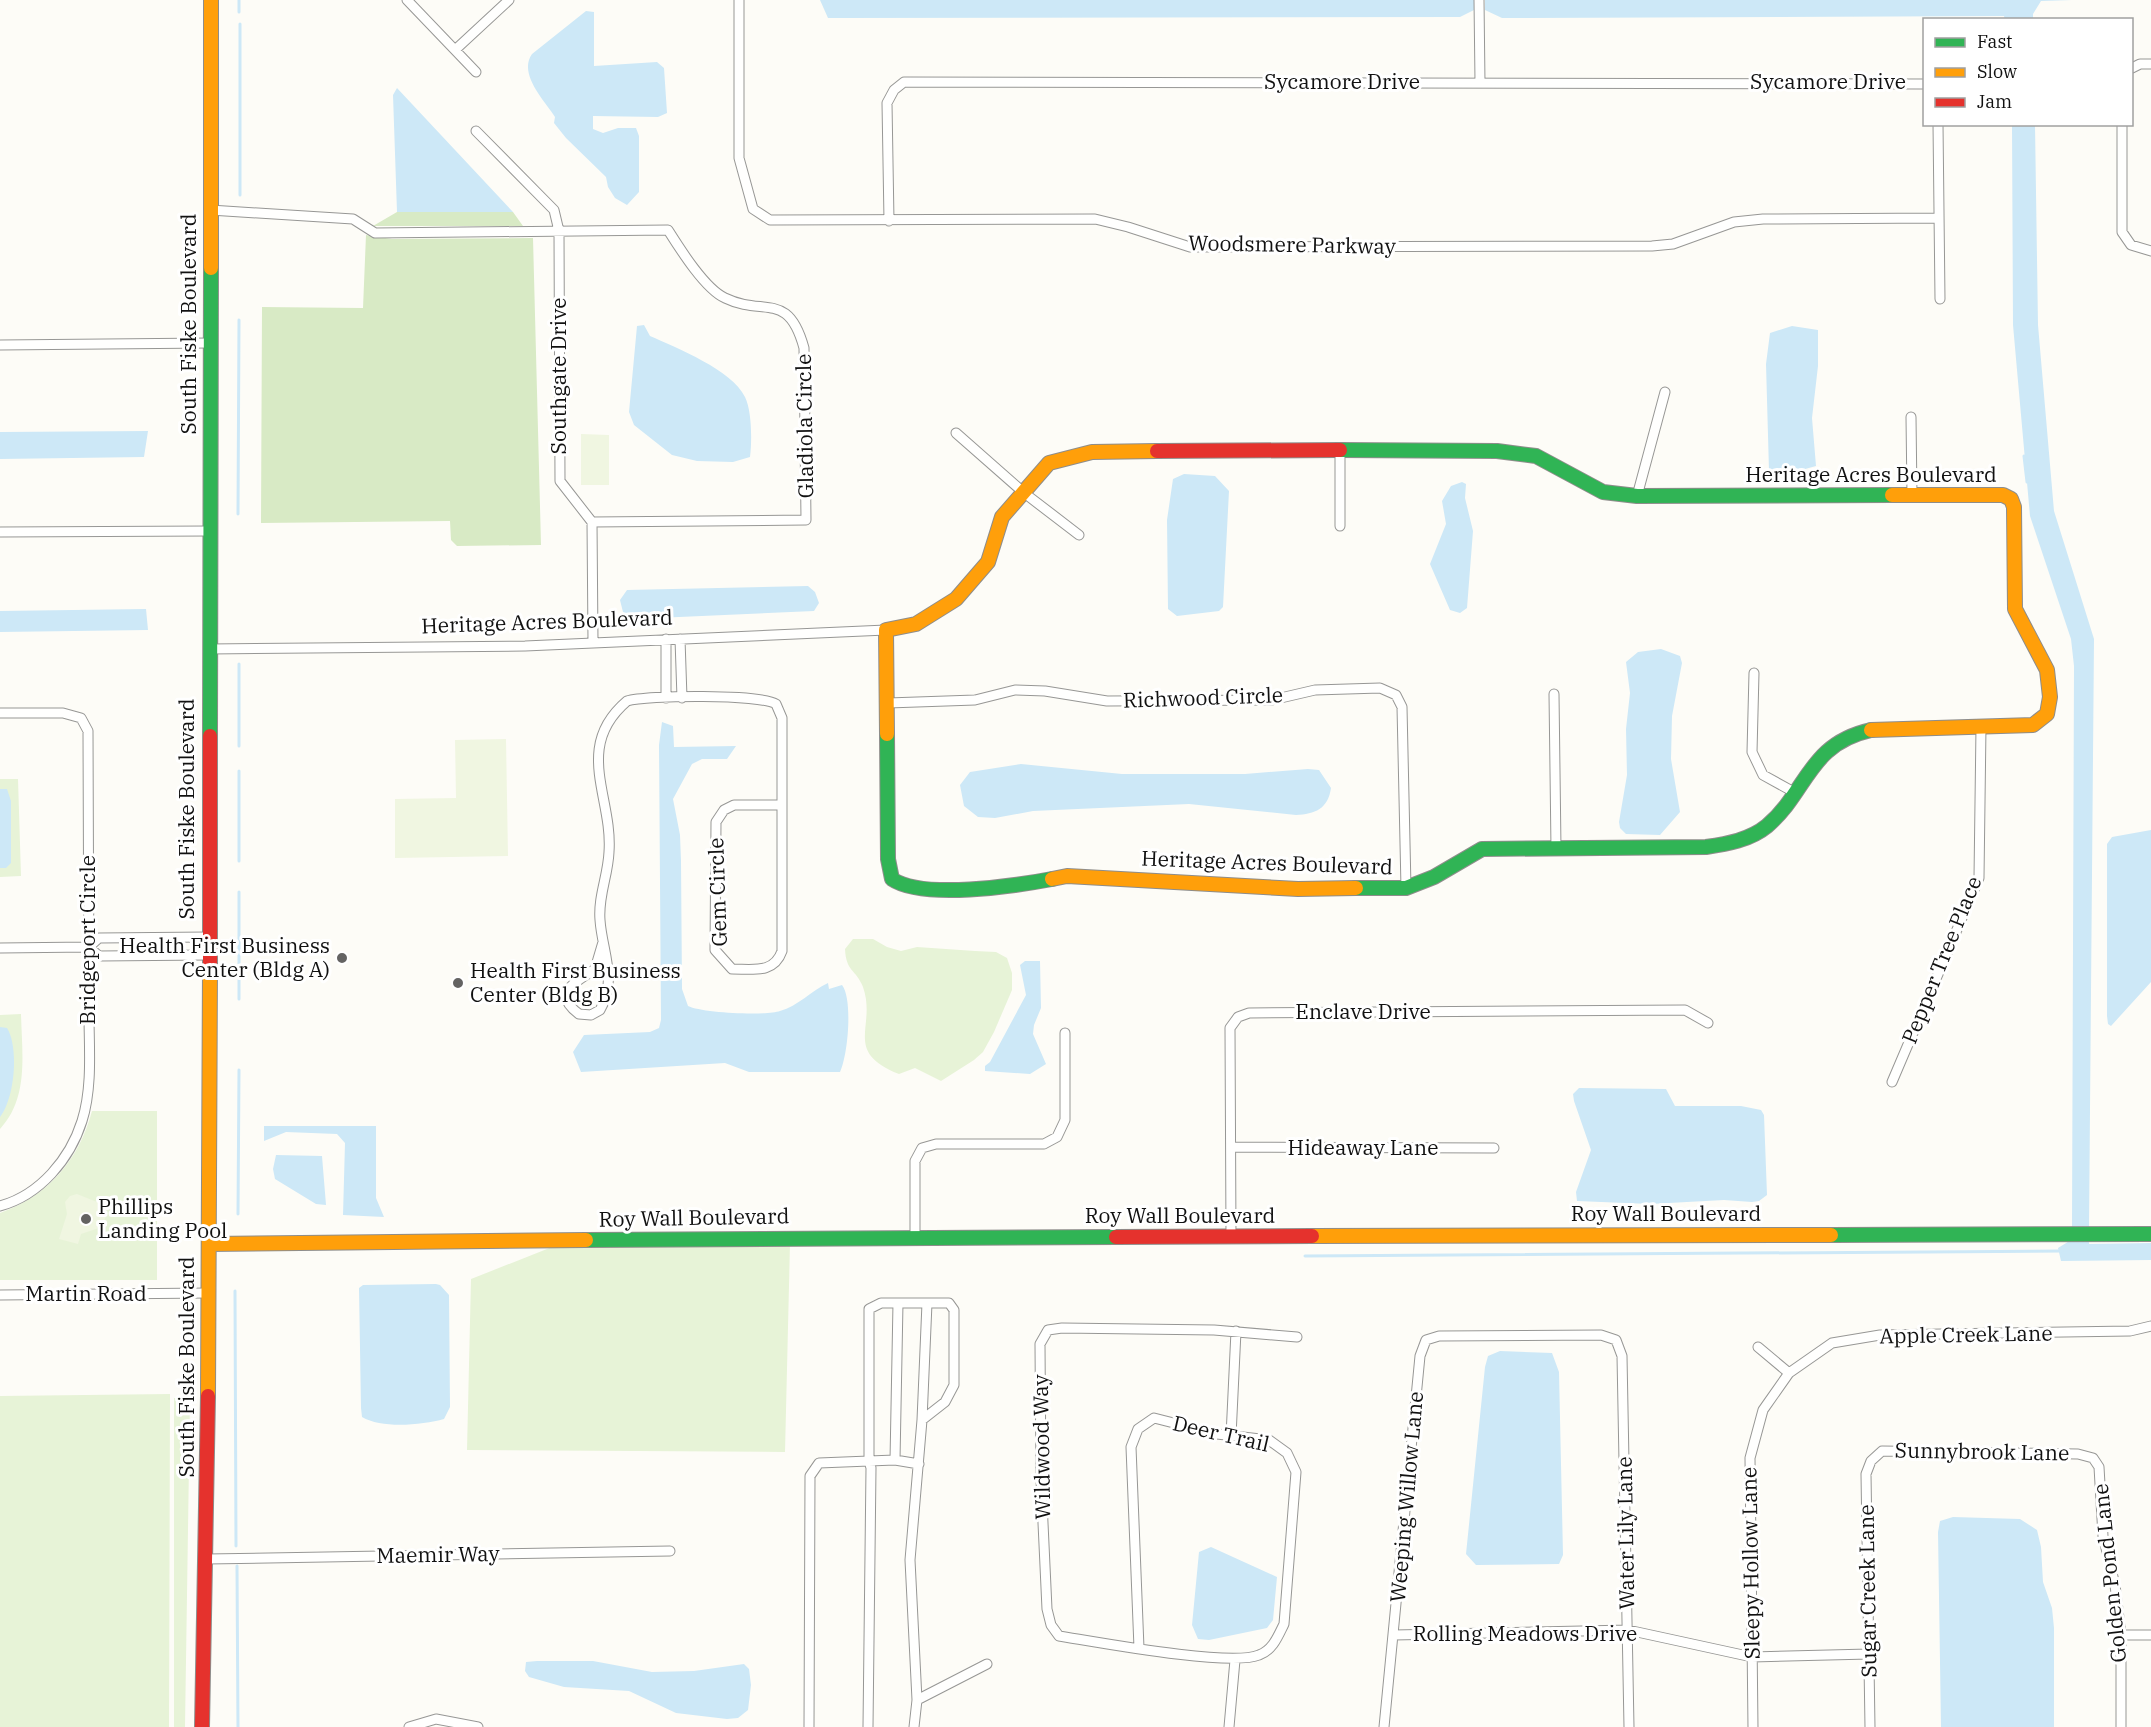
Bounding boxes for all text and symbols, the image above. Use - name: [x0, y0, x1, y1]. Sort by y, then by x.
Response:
- legend: [1923, 18, 2133, 126]
- text: Fast: [1977, 30, 2012, 53]
- text: Slow: [1977, 60, 2017, 83]
- street label: Sycamore Drive: [1264, 67, 1420, 95]
- street label: Sycamore Drive: [1750, 67, 1906, 95]
- text: Jam: [1977, 90, 2012, 113]
- street label: South Fiske Boulevard: [174, 213, 202, 435]
- street label: Woodsmere Parkway: [1188, 228, 1397, 260]
- street label: Southgate Drive: [544, 298, 572, 454]
- street label: Gladiola Circle: [789, 353, 819, 499]
- street label: Heritage Acres Boulevard: [1745, 460, 1997, 488]
- street label: Heritage Acres Boulevard: [421, 603, 673, 639]
- street label: Richwood Circle: [1122, 680, 1284, 714]
- street label: South Fiske Boulevard: [172, 698, 200, 920]
- street label: Gem Circle: [701, 837, 733, 947]
- street label: Heritage Acres Boulevard: [1141, 844, 1394, 880]
- street label: Bridgeport Circle: [73, 855, 101, 1025]
- street label: Pepper Tree Place: [1895, 872, 1987, 1047]
- place label: Health First Business Center (Bldg A): [119, 931, 330, 983]
- marker: Health First Business Center (Bldg A): [335, 951, 349, 965]
- place label: Health First Business Center (Bldg B): [470, 956, 681, 1008]
- marker: Health First Business Center (Bldg B): [451, 976, 465, 990]
- street label: Enclave Drive: [1295, 997, 1431, 1025]
- street label: Hideaway Lane: [1288, 1133, 1438, 1161]
- place label: Phillips Landing Pool: [98, 1192, 227, 1244]
- street label: Roy Wall Boulevard: [1571, 1199, 1762, 1227]
- street label: Roy Wall Boulevard: [598, 1201, 790, 1233]
- street label: Roy Wall Boulevard: [1085, 1201, 1276, 1229]
- marker: Phillips Landing Pool: [79, 1212, 93, 1226]
- street label: South Fiske Boulevard: [172, 1256, 200, 1478]
- street label: Martin Road: [25, 1279, 147, 1307]
- street label: Apple Creek Lane: [1879, 1318, 2053, 1350]
- street label: Wildwood Way: [1026, 1373, 1056, 1520]
- street label: Weeping Willow Lane: [1383, 1390, 1429, 1604]
- street label: Deer Trail: [1170, 1408, 1272, 1458]
- street label: Sunnybrook Lane: [1894, 1435, 2070, 1467]
- street label: Water Lily Lane: [1610, 1456, 1640, 1610]
- street label: Sleepy Hollow Lane: [1734, 1467, 1766, 1660]
- street label: Golden Pond Lane: [2086, 1482, 2132, 1664]
- street label: Sugar Creek Lane: [1851, 1504, 1883, 1678]
- street label: Maemir Way: [376, 1539, 501, 1569]
- street label: Rolling Meadows Drive: [1413, 1619, 1637, 1647]

